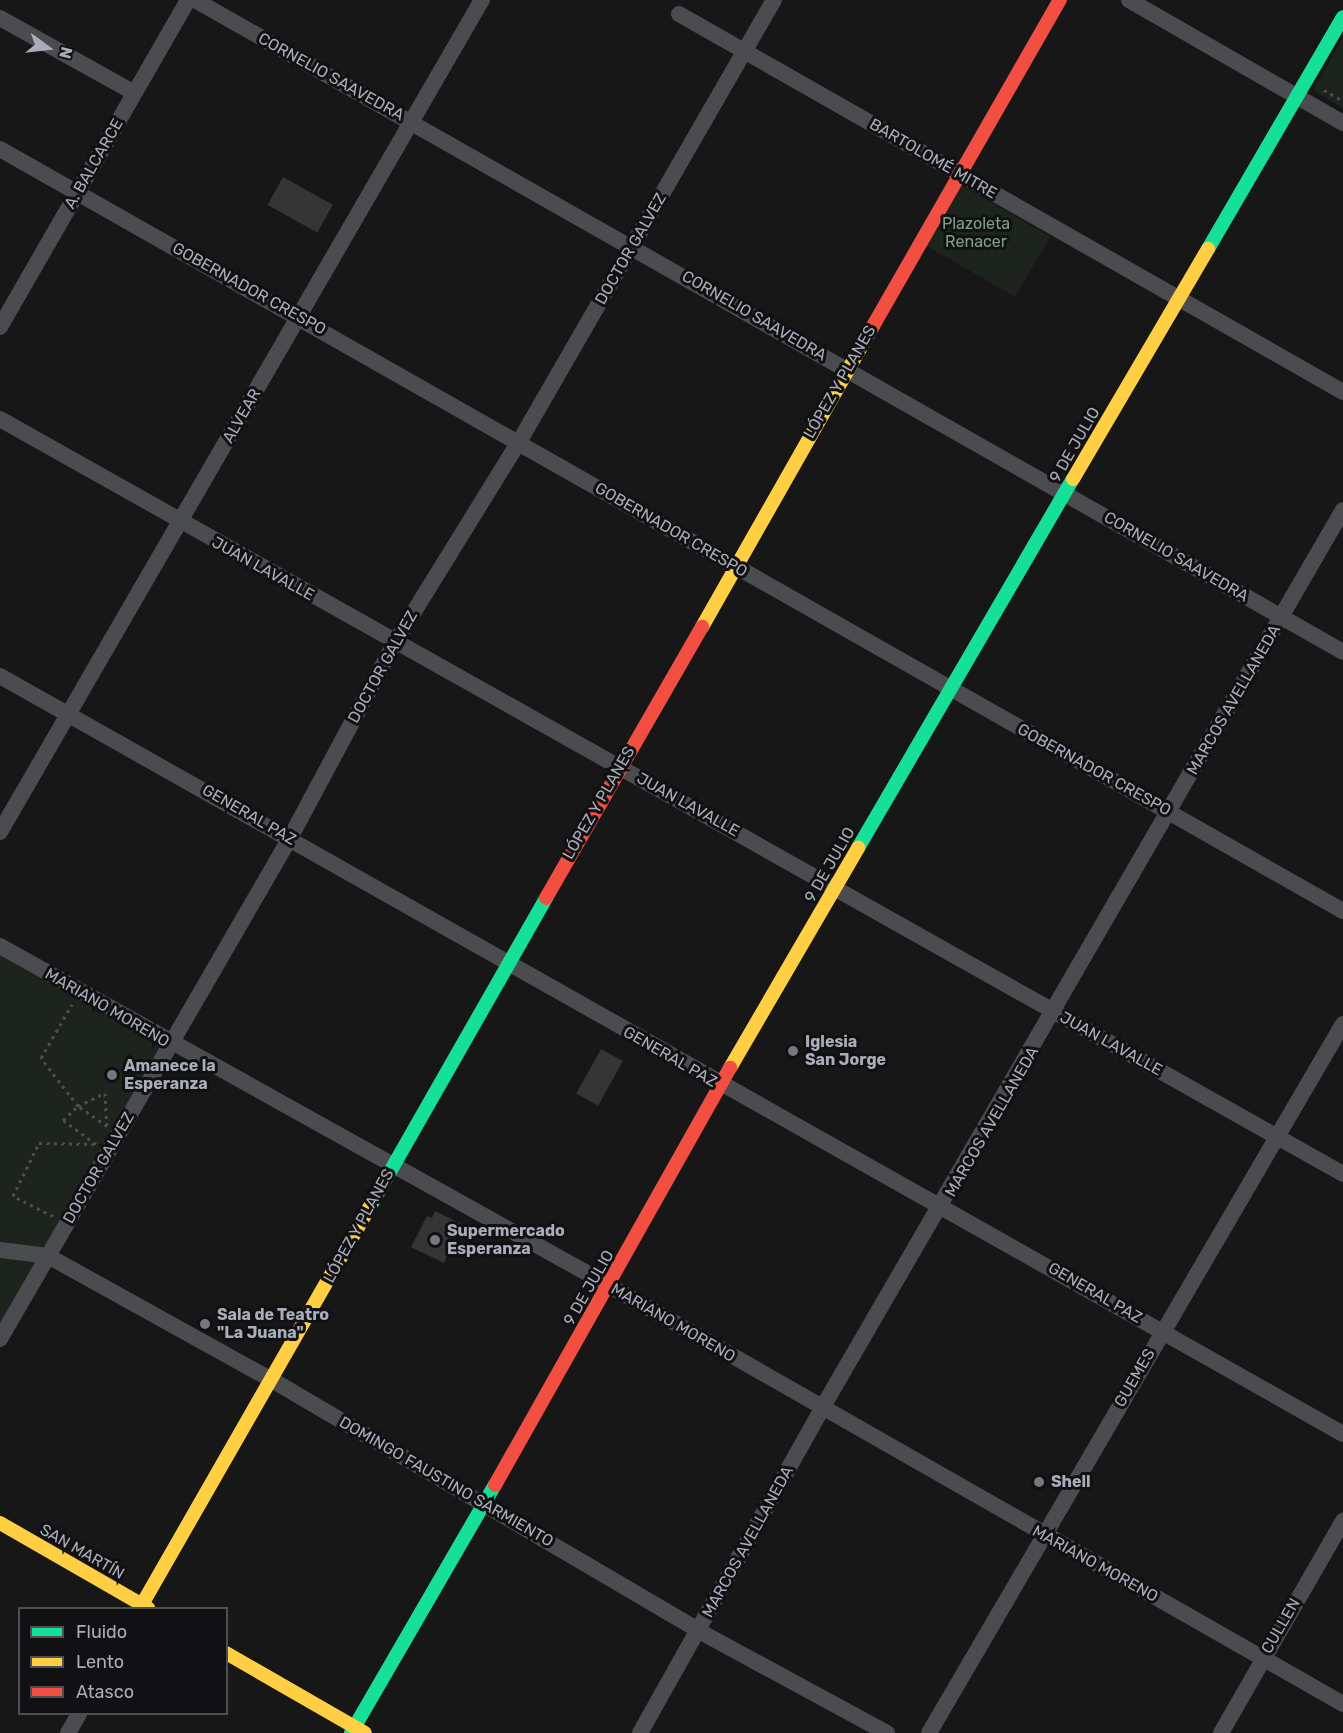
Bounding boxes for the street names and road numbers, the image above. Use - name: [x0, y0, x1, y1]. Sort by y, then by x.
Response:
- street label: CORNELIO SAAVEDRA: [255, 29, 407, 125]
- street label: BARTOLOMÉ MITRE: [866, 115, 1000, 203]
- street label: A. BALCARCE: [60, 116, 128, 212]
- street label: DOCTOR GALVEZ: [591, 190, 671, 308]
- street label: GOBERNADOR CRESPO: [169, 239, 329, 339]
- street label: CORNELIO SAAVEDRA: [678, 267, 830, 365]
- street label: LÓPEZ Y PLANES: [800, 322, 880, 442]
- street label: ALVEAR: [219, 385, 265, 447]
- street label: 9 DE JULIO: [1046, 404, 1104, 486]
- street label: GOBERNADOR CRESPO: [591, 479, 751, 581]
- street label: CORNELIO SAAVEDRA: [1100, 508, 1252, 606]
- street label: JUAN LAVALLE: [208, 533, 318, 605]
- street label: DOCTOR GALVEZ: [344, 607, 422, 727]
- street label: MARCOS AVELLANEDA: [1183, 621, 1285, 779]
- street label: GOBERNADOR CRESPO: [1014, 720, 1174, 820]
- street label: LÓPEZ Y PLANES: [559, 743, 639, 863]
- street label: JUAN LAVALLE: [633, 769, 743, 841]
- street label: GENERAL PAZ: [199, 780, 299, 850]
- street label: 9 DE JULIO: [801, 824, 859, 906]
- street label: MARIANO MORENO: [41, 965, 173, 1051]
- street label: JUAN LAVALLE: [1056, 1008, 1166, 1080]
- street label: GENERAL PAZ: [620, 1022, 720, 1092]
- street label: MARCOS AVELLANEDA: [941, 1043, 1043, 1201]
- street label: DOCTOR GALVEZ: [59, 1109, 139, 1227]
- street label: LÓPEZ Y PLANES: [320, 1165, 398, 1287]
- street label: 9 DE JULIO: [560, 1247, 618, 1329]
- street label: GENERAL PAZ: [1045, 1258, 1145, 1328]
- street label: MARIANO MORENO: [607, 1280, 739, 1366]
- street label: GUEMES: [1111, 1345, 1159, 1411]
- street label: DOMINGO FAUSTINO SARMIENTO: [335, 1413, 557, 1551]
- street label: MARCOS AVELLANEDA: [698, 1463, 798, 1621]
- street label: SAN MARTÍN: [36, 1520, 128, 1584]
- street label: MARIANO MORENO: [1029, 1522, 1161, 1606]
- street label: CULLEN: [1258, 1595, 1304, 1657]

